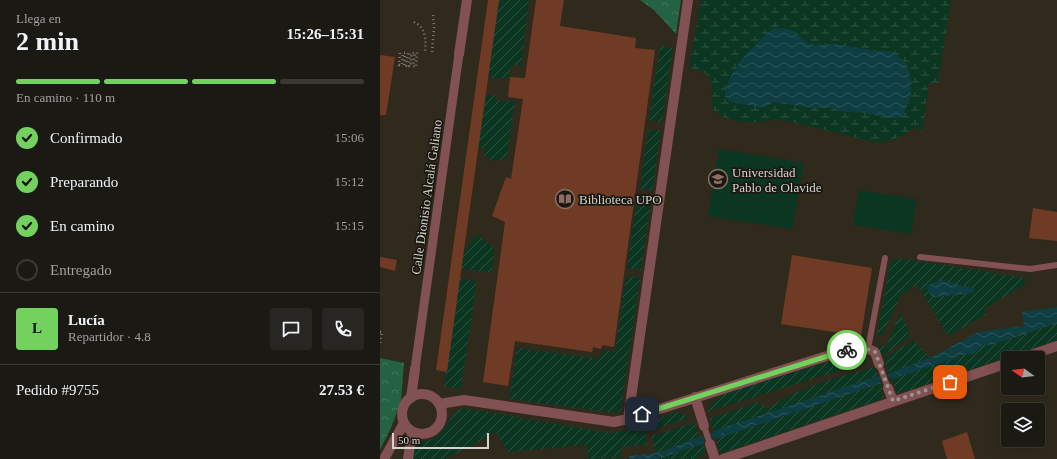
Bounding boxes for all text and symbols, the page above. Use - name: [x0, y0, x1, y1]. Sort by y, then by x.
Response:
- text: Llega en: [16, 11, 61, 26]
- text: 15:26–15:31: [287, 26, 364, 42]
- text: 2 min: [16, 27, 79, 56]
- text: En camino · 110 m: [16, 90, 115, 105]
- street label: Calle Dionisio Alcalá Galiano: [408, 119, 445, 276]
- icon: check: [16, 127, 38, 149]
- text: Confirmado: [50, 130, 123, 146]
- text: 15:06: [334, 130, 364, 145]
- place label: Universidad Pablo de Olavide: [732, 165, 822, 195]
- school or university icon: Universidad Pablo de Olavide: [707, 168, 729, 190]
- icon: check: [16, 171, 38, 193]
- text: Preparando: [50, 174, 118, 190]
- text: 15:12: [334, 174, 364, 189]
- library icon: Biblioteca UPO: [554, 188, 576, 210]
- place label: Biblioteca UPO: [579, 192, 662, 207]
- icon: check: [16, 215, 38, 237]
- text: En camino: [50, 218, 115, 234]
- text: 15:15: [334, 218, 364, 233]
- text: Entregado: [50, 262, 112, 278]
- button: chat: [270, 308, 312, 350]
- button: phone: [322, 308, 364, 350]
- text: Lucía: [68, 312, 105, 328]
- text: L: [32, 320, 42, 336]
- text: Repartidor · 4.8: [68, 329, 151, 344]
- courier: [827, 330, 867, 370]
- icon: bike: [836, 339, 858, 361]
- north arrow: [1001, 351, 1045, 395]
- map controls: [1001, 351, 1045, 447]
- pin: [933, 365, 967, 399]
- icon: bag: [939, 371, 961, 393]
- text: Pedido #9755: [16, 382, 99, 398]
- text: 27.53 €: [319, 382, 364, 398]
- pin: [625, 397, 659, 431]
- icon: home: [631, 403, 653, 425]
- button: layers: [1001, 403, 1045, 447]
- scale bar: [392, 431, 489, 450]
- text: 50 m: [398, 434, 420, 446]

